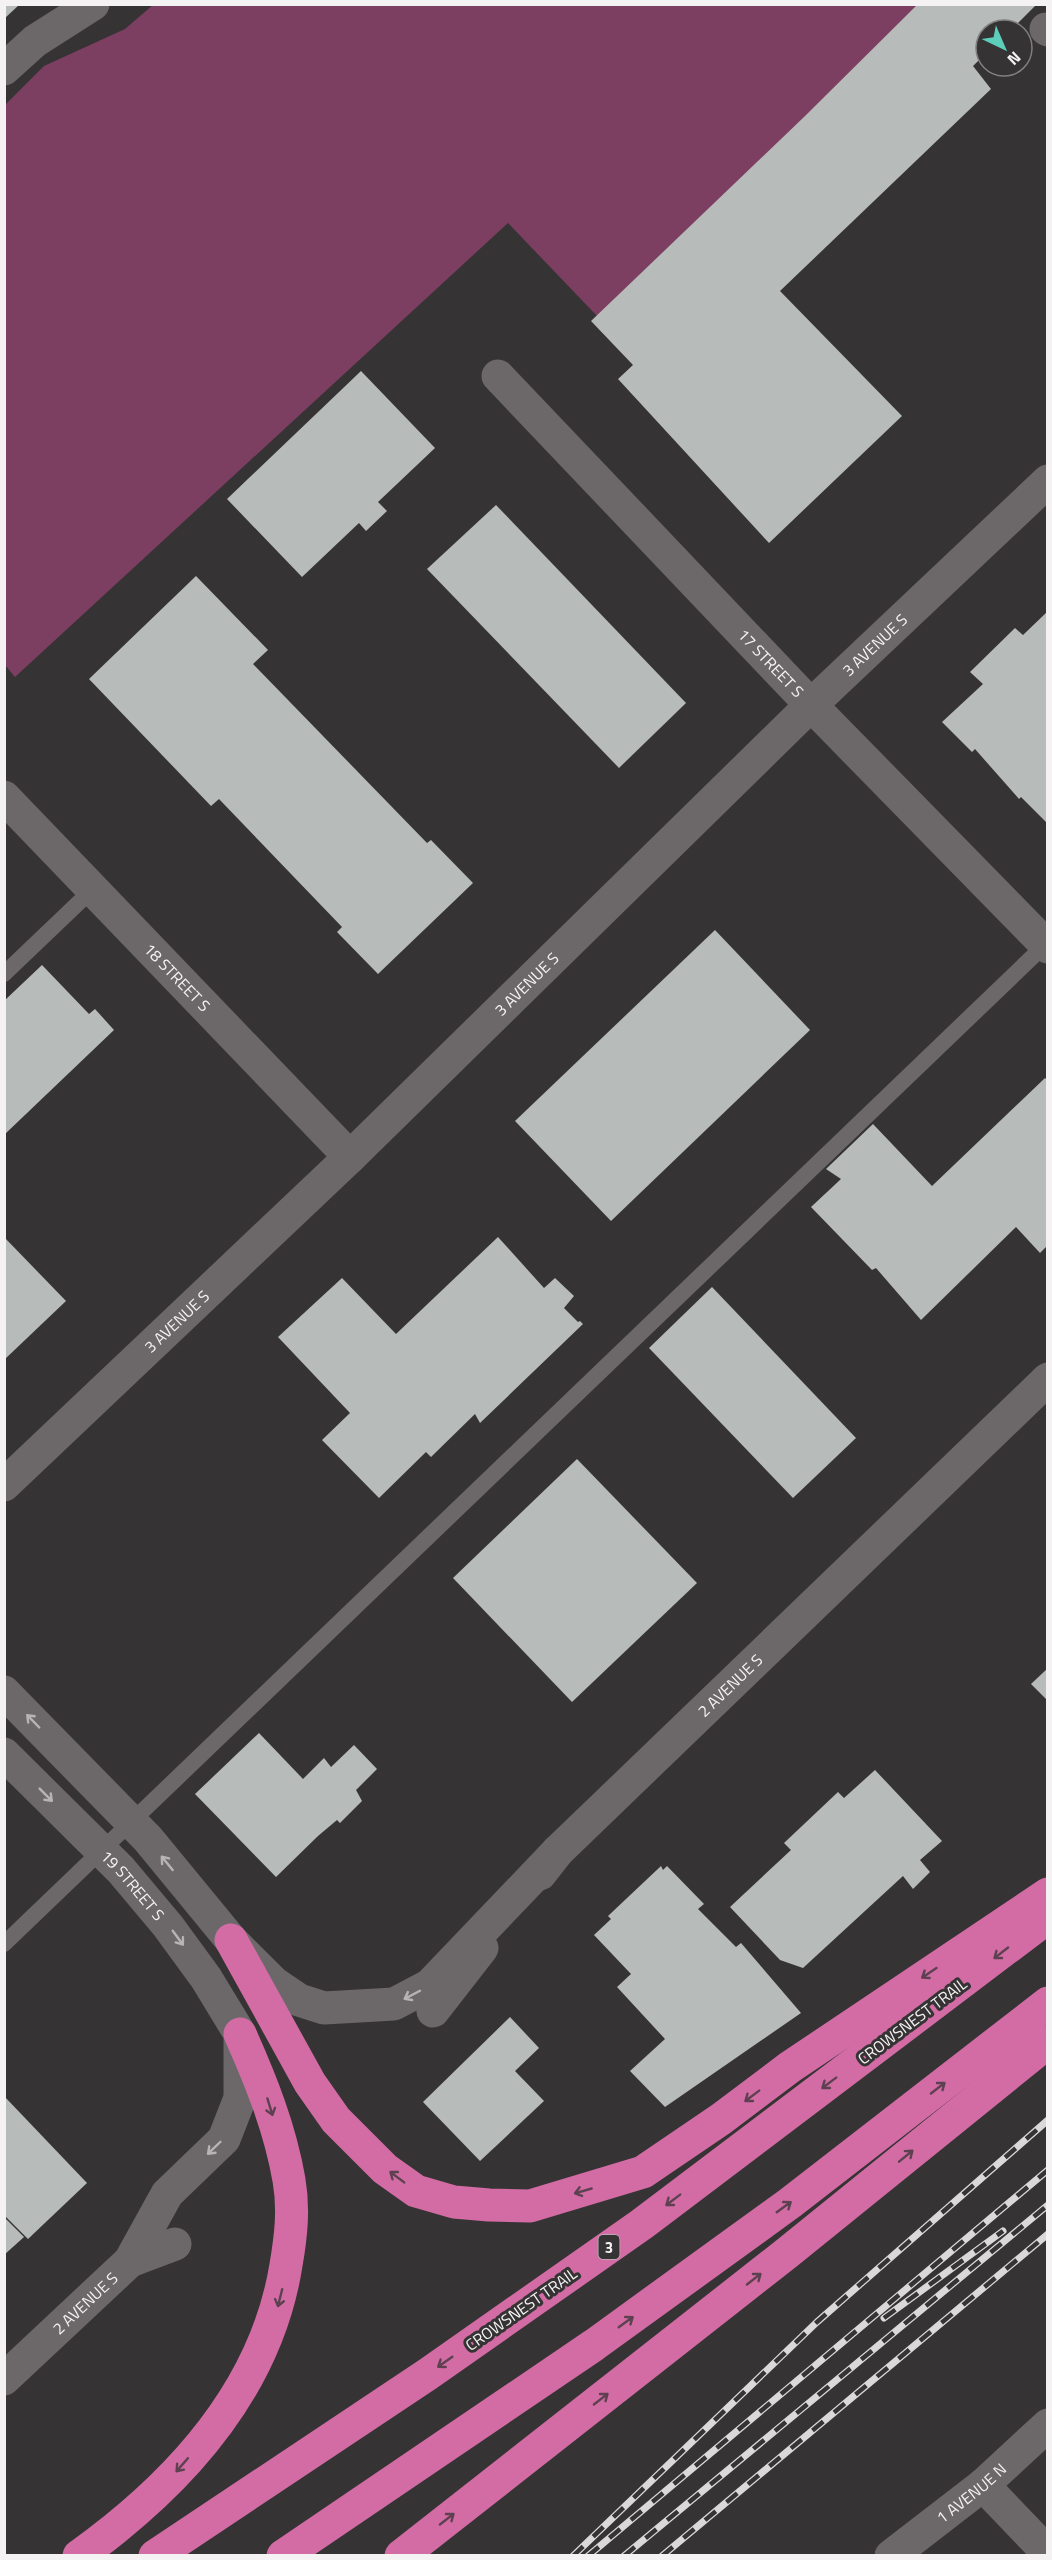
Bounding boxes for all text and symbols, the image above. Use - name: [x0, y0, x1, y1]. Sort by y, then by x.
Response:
- north arrow: [974, 18, 1034, 78]
- text: N: [1002, 46, 1027, 71]
- street label: 3 AVENUE S: [837, 608, 913, 682]
- street label: 17 STREET S: [732, 623, 810, 703]
- street label: 18 STREET S: [139, 938, 216, 1017]
- street label: 3 AVENUE S: [489, 947, 564, 1021]
- street label: 3 AVENUE S: [139, 1284, 215, 1358]
- street label: 2 AVENUE S: [692, 1648, 768, 1722]
- one-way arrow: [26, 1714, 40, 1729]
- one-way arrow: [39, 1787, 53, 1802]
- street label: 19 STREET S: [95, 1844, 170, 1926]
- one-way arrow: [161, 1855, 174, 1871]
- one-way arrow: [171, 1930, 184, 1946]
- one-way arrow: [994, 1947, 1010, 1960]
- one-way arrow: [922, 1967, 938, 1979]
- street label: CROWSNEST TRAIL: [852, 1972, 972, 2070]
- one-way arrow: [403, 1989, 421, 2001]
- one-way arrow: [821, 2077, 837, 2090]
- one-way arrow: [930, 2081, 946, 2094]
- one-way arrow: [744, 2090, 760, 2102]
- one-way arrow: [266, 2097, 277, 2116]
- one-way arrow: [207, 2141, 222, 2155]
- one-way arrow: [898, 2150, 914, 2163]
- one-way arrow: [389, 2171, 405, 2183]
- one-way arrow: [574, 2186, 593, 2197]
- one-way arrow: [665, 2194, 681, 2207]
- one-way arrow: [775, 2201, 791, 2213]
- road number: 3: [598, 2235, 620, 2259]
- street label: CROWSNEST TRAIL: [460, 2261, 582, 2357]
- street label: 2 AVENUE S: [47, 2266, 123, 2340]
- one-way arrow: [746, 2272, 762, 2285]
- one-way arrow: [273, 2289, 285, 2308]
- one-way arrow: [618, 2316, 634, 2328]
- one-way arrow: [438, 2356, 454, 2368]
- one-way arrow: [593, 2393, 609, 2406]
- one-way arrow: [176, 2456, 190, 2472]
- street label: 1 AVENUE N: [931, 2457, 1012, 2529]
- one-way arrow: [439, 2513, 455, 2526]

